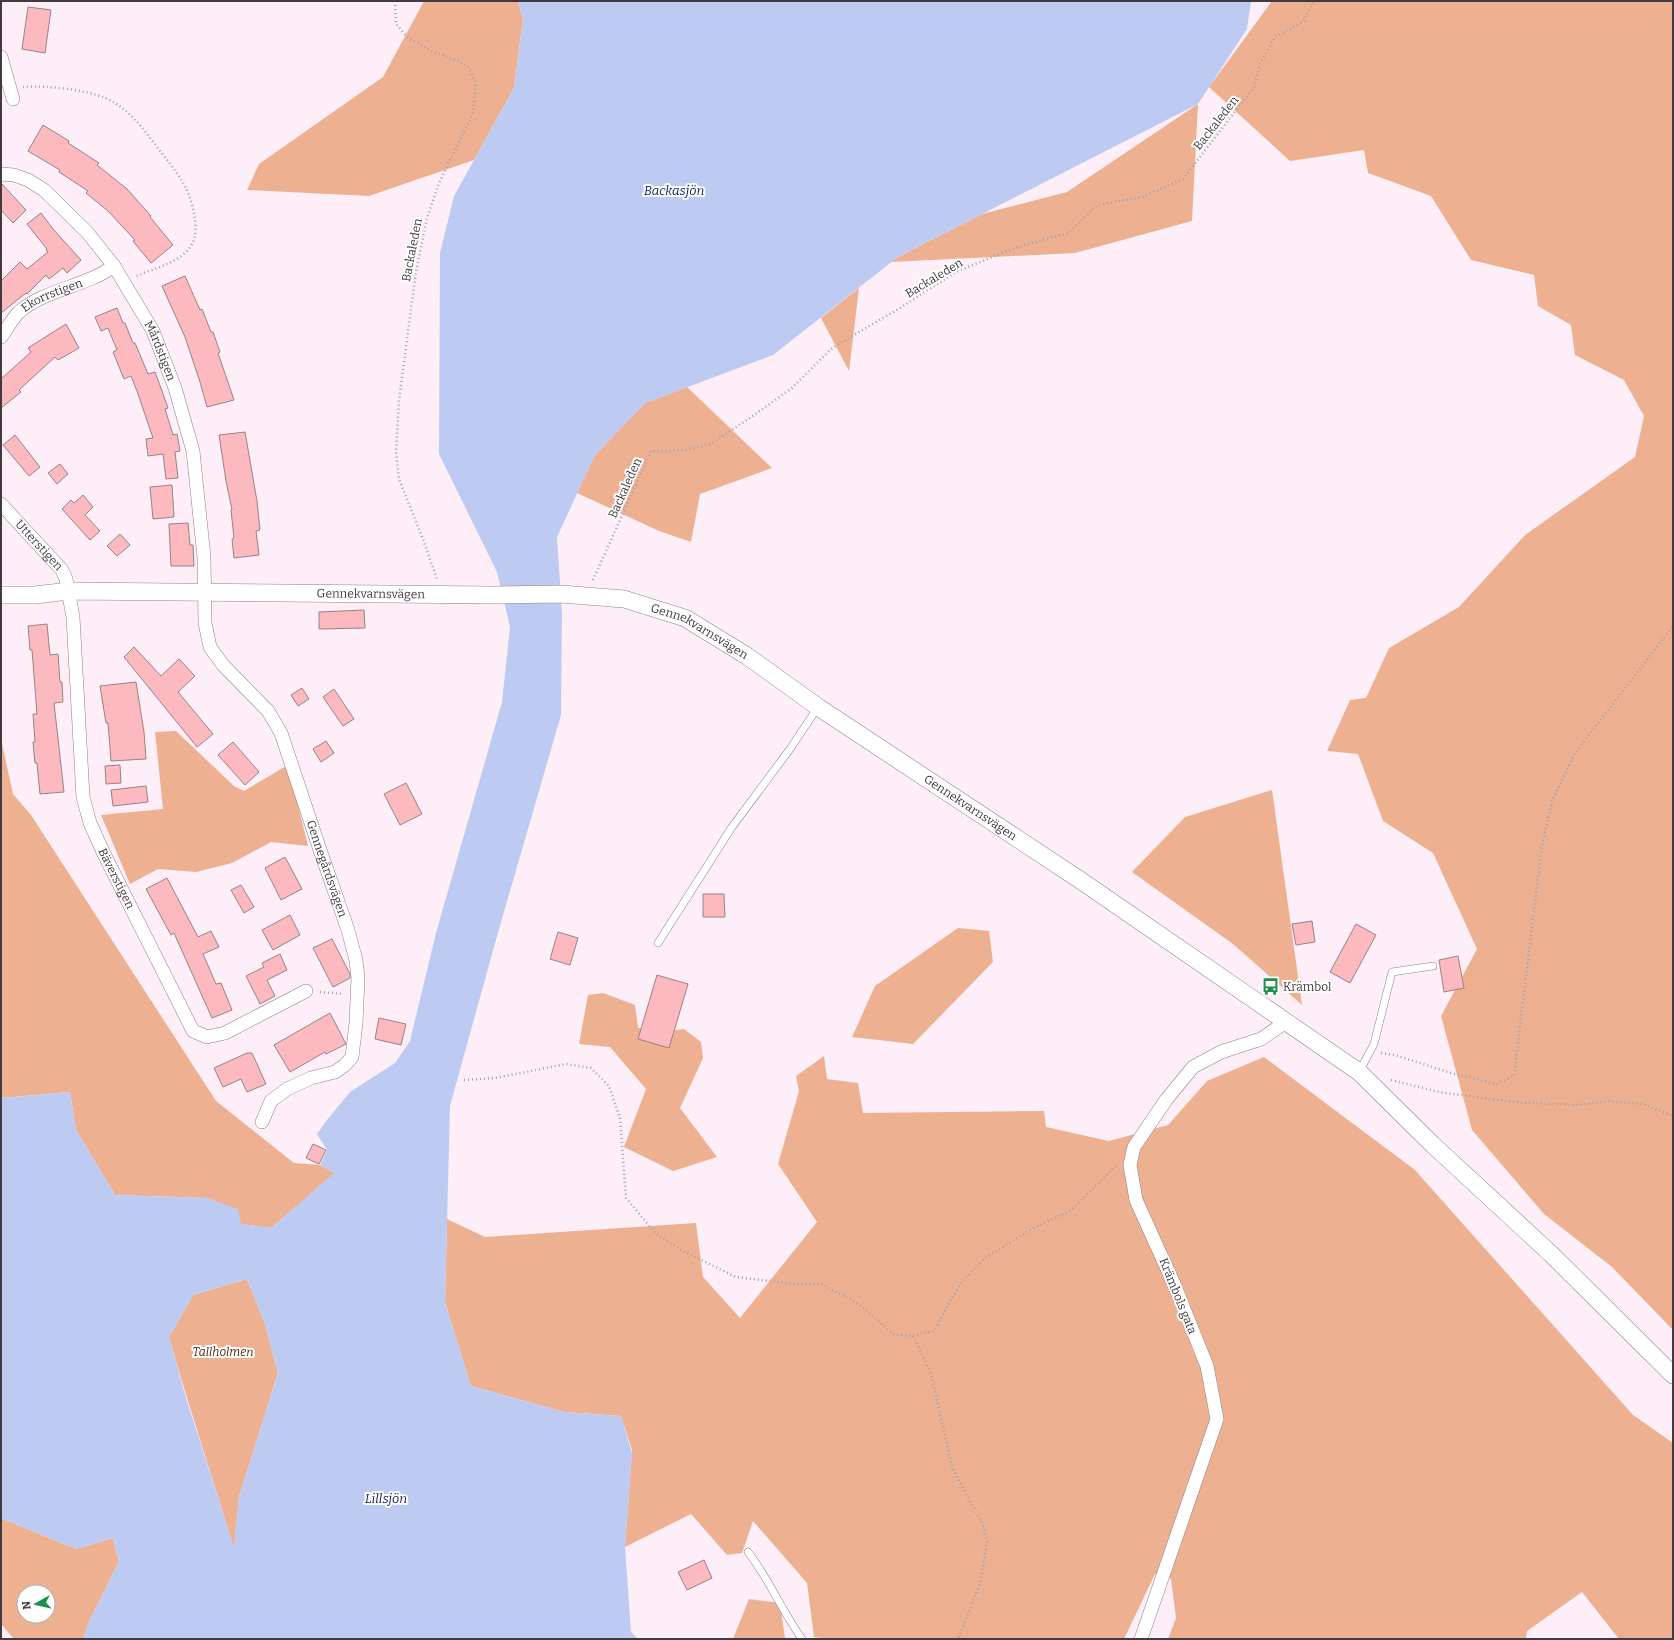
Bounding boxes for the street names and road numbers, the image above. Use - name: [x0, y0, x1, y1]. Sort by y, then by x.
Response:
- street label: Backaleden: [1191, 93, 1242, 153]
- street label: Backaleden: [399, 217, 425, 283]
- street label: Backaleden: [903, 255, 965, 301]
- street label: Ekorrstigen: [18, 276, 85, 315]
- street label: Mårdstigen: [141, 318, 179, 383]
- street label: Backaleden: [606, 455, 645, 520]
- street label: Utterstigen: [12, 517, 66, 574]
- street label: Gennekvarnsvägen: [317, 586, 425, 601]
- street label: Gennekvarnsvägen: [649, 601, 751, 662]
- street label: Gennekvarnsvägen: [921, 772, 1020, 843]
- street label: Gennegårdsvägen: [304, 818, 350, 919]
- street label: Bäverstigen: [95, 846, 138, 911]
- street label: Krämbols gata: [1156, 1256, 1200, 1336]

